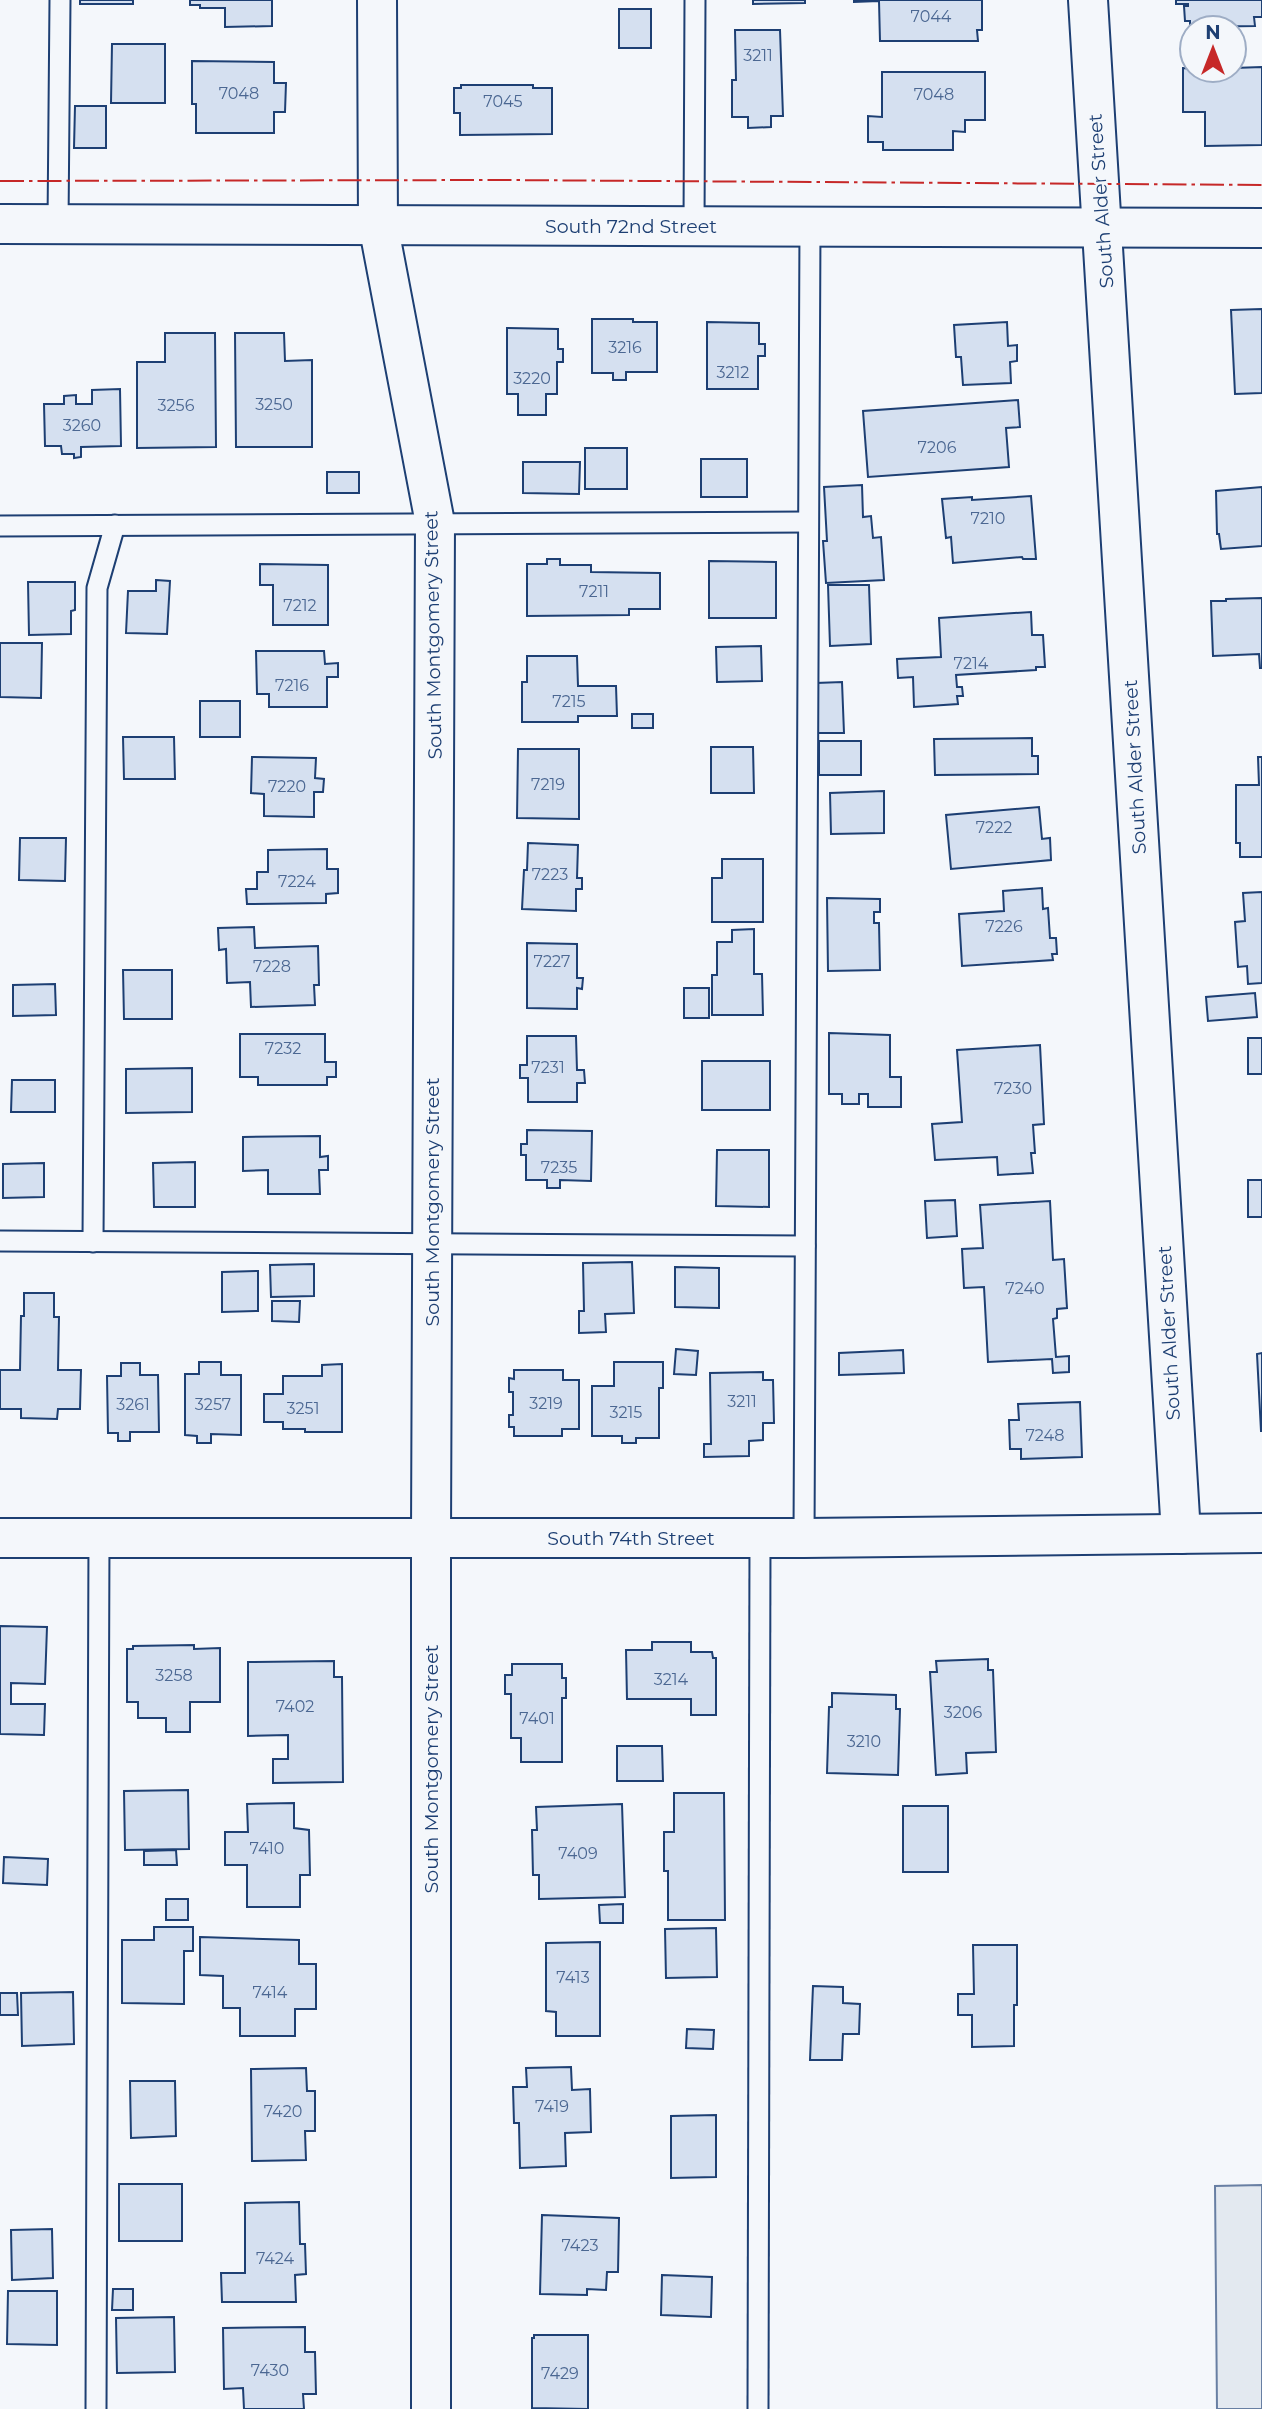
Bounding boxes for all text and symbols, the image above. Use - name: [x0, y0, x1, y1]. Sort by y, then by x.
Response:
- house number: 7044: [911, 7, 952, 26]
- north arrow: [1178, 14, 1248, 84]
- text: N: [1205, 21, 1221, 44]
- house number: 3211: [743, 46, 773, 65]
- house number: 7048: [219, 84, 259, 103]
- house number: 7048: [914, 85, 954, 104]
- house number: 7045: [483, 92, 523, 111]
- street label: South Alder Street: [1083, 113, 1119, 289]
- street label: South 72nd Street: [545, 215, 717, 238]
- house number: 3216: [608, 338, 642, 357]
- house number: 3212: [717, 363, 749, 382]
- house number: 3220: [513, 369, 551, 388]
- house number: 3250: [255, 395, 293, 414]
- house number: 3256: [158, 396, 195, 415]
- house number: 3260: [63, 416, 101, 435]
- house number: 7206: [918, 438, 957, 457]
- house number: 7210: [971, 509, 1005, 528]
- street label: South Montgomery Street: [419, 510, 447, 760]
- house number: 7211: [579, 582, 609, 601]
- house number: 7212: [283, 596, 317, 615]
- house number: 7214: [954, 654, 989, 673]
- house number: 7216: [275, 676, 309, 695]
- street label: South Alder Street: [1119, 679, 1151, 855]
- house number: 7215: [552, 692, 586, 711]
- house number: 7219: [531, 775, 565, 794]
- house number: 7220: [268, 777, 306, 796]
- house number: 7222: [976, 818, 1012, 837]
- house number: 7223: [532, 865, 568, 884]
- house number: 7224: [278, 872, 316, 891]
- house number: 7226: [985, 917, 1023, 936]
- house number: 7227: [534, 952, 571, 971]
- house number: 7228: [253, 957, 291, 976]
- house number: 7232: [265, 1039, 301, 1058]
- house number: 7231: [531, 1058, 565, 1077]
- street label: South Montgomery Street: [421, 1077, 444, 1326]
- house number: 7230: [994, 1079, 1032, 1098]
- house number: 7235: [541, 1158, 577, 1177]
- street label: South Alder Street: [1153, 1245, 1185, 1421]
- house number: 7240: [1005, 1279, 1045, 1298]
- house number: 3211: [727, 1392, 757, 1411]
- house number: 3219: [529, 1394, 563, 1413]
- house number: 3261: [116, 1395, 150, 1414]
- house number: 3257: [195, 1395, 231, 1414]
- house number: 3251: [287, 1399, 319, 1418]
- house number: 3215: [610, 1403, 642, 1422]
- house number: 7248: [1025, 1426, 1065, 1445]
- street label: South 74th Street: [547, 1527, 715, 1550]
- street label: South Montgomery Street: [420, 1644, 443, 1893]
- house number: 3258: [155, 1666, 193, 1685]
- house number: 3214: [654, 1670, 689, 1689]
- house number: 7402: [276, 1697, 314, 1716]
- house number: 3206: [944, 1703, 982, 1722]
- house number: 7401: [519, 1709, 555, 1728]
- house number: 3210: [847, 1732, 881, 1751]
- house number: 7410: [250, 1839, 284, 1858]
- house number: 7409: [558, 1844, 598, 1863]
- house number: 7413: [556, 1968, 590, 1987]
- house number: 7414: [253, 1983, 288, 2002]
- house number: 7419: [535, 2097, 569, 2116]
- house number: 7420: [264, 2102, 302, 2121]
- house number: 7423: [561, 2236, 599, 2255]
- house number: 7424: [256, 2249, 295, 2268]
- house number: 7430: [251, 2361, 289, 2380]
- house number: 7429: [541, 2364, 579, 2383]

